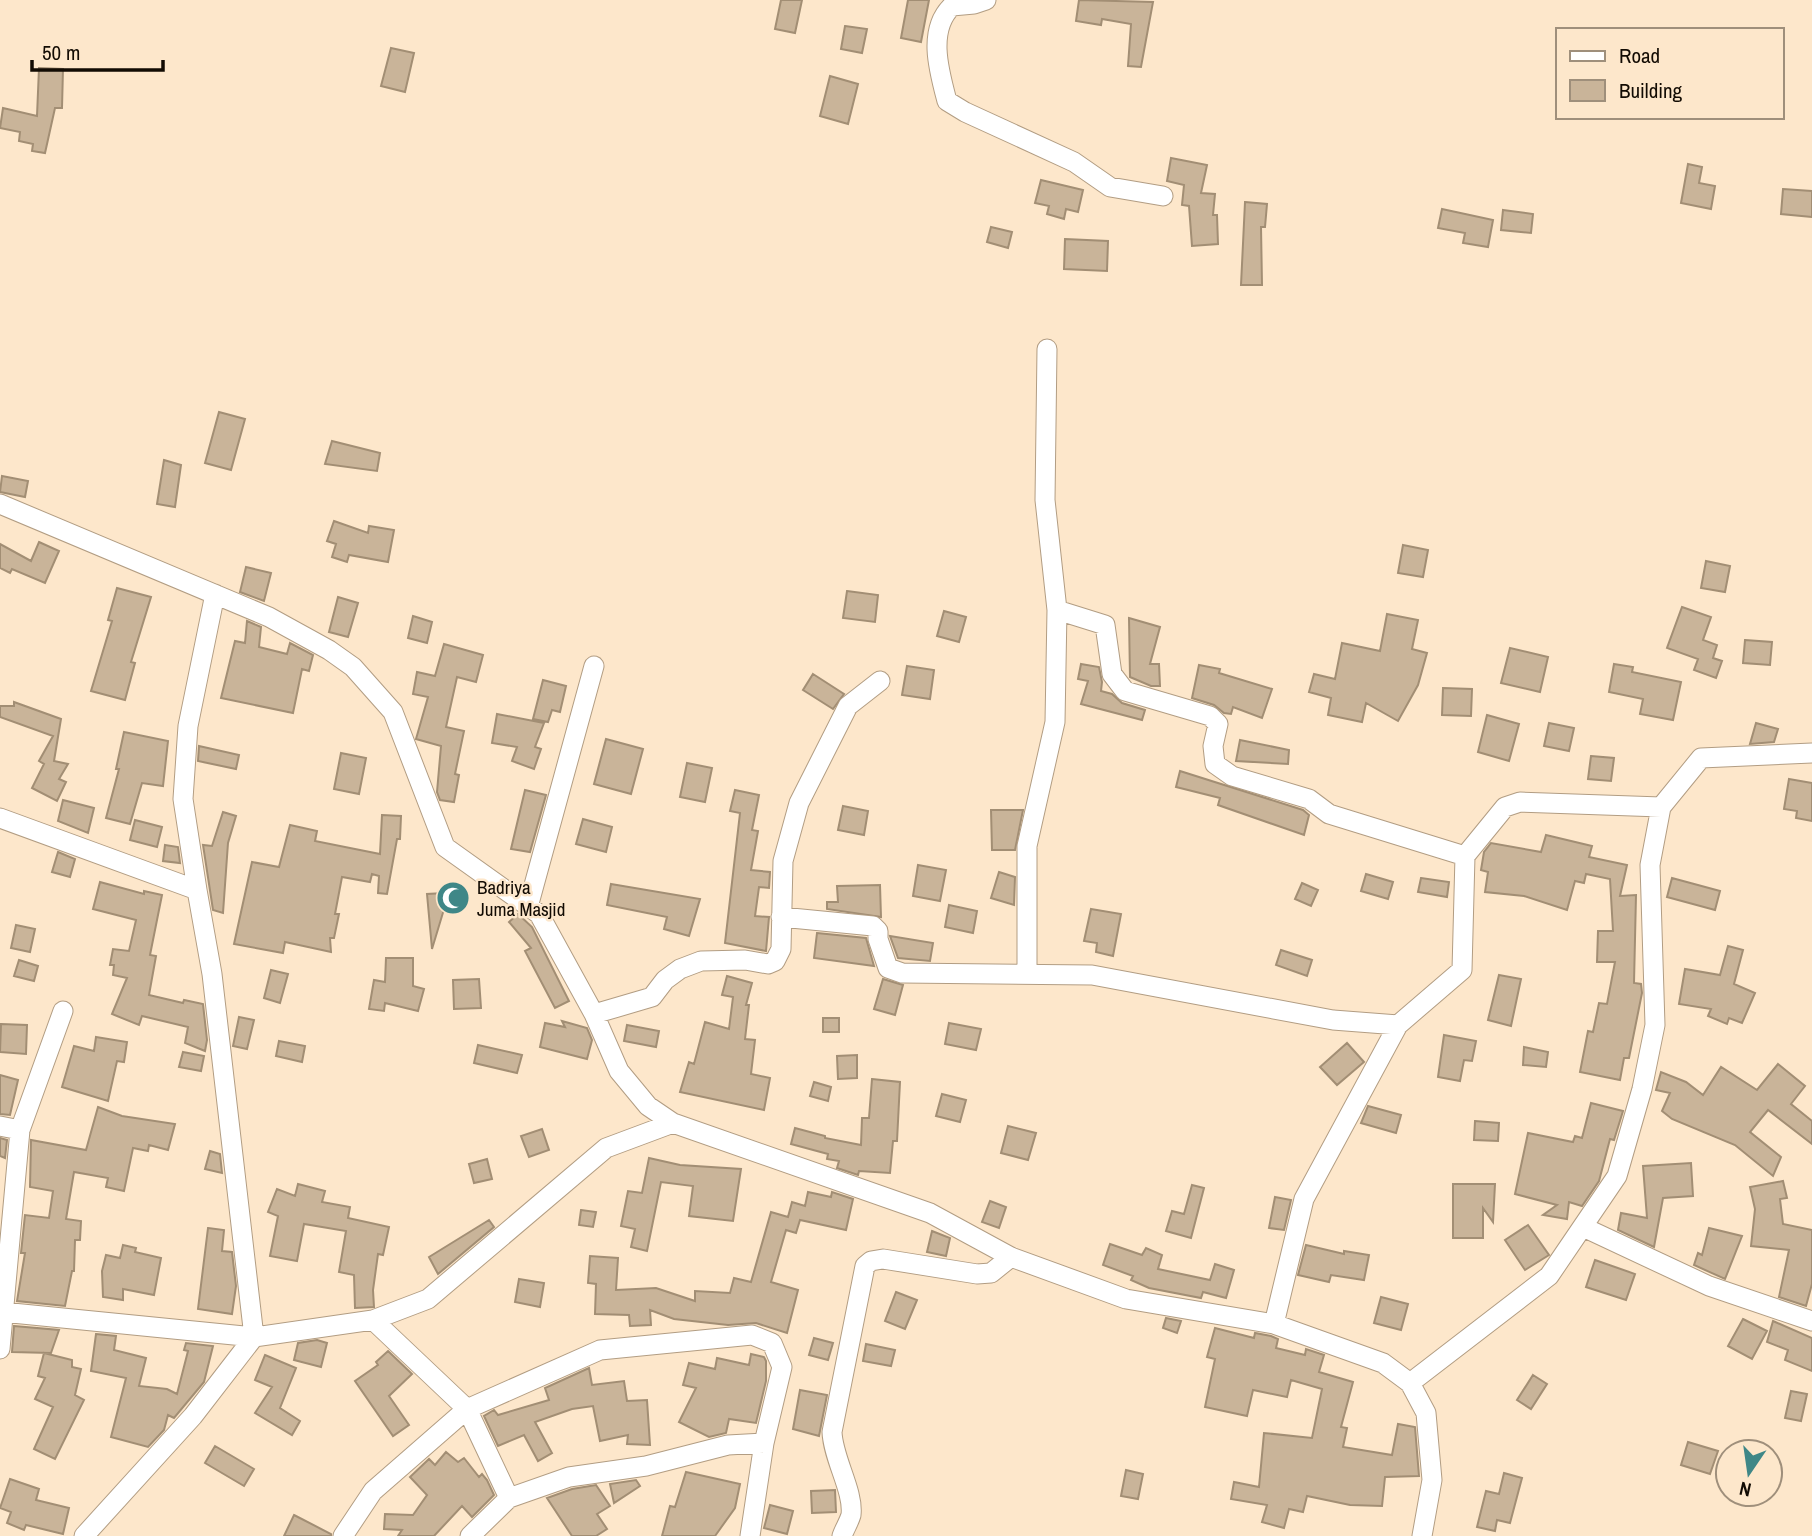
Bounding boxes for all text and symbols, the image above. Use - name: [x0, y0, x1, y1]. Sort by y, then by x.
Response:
- scale bar: [32, 28, 163, 72]
- legend: [1556, 28, 1784, 119]
- text: 50 m: [42, 38, 80, 67]
- text: Road: [1619, 41, 1660, 70]
- text: Building: [1619, 76, 1683, 105]
- place label: Badriya Juma Masjid: [477, 874, 565, 922]
- mosque icon: Badriya Juma Masjid: [434, 879, 472, 917]
- north arrow: [1714, 1438, 1784, 1508]
- text: N: [1737, 1476, 1754, 1503]

